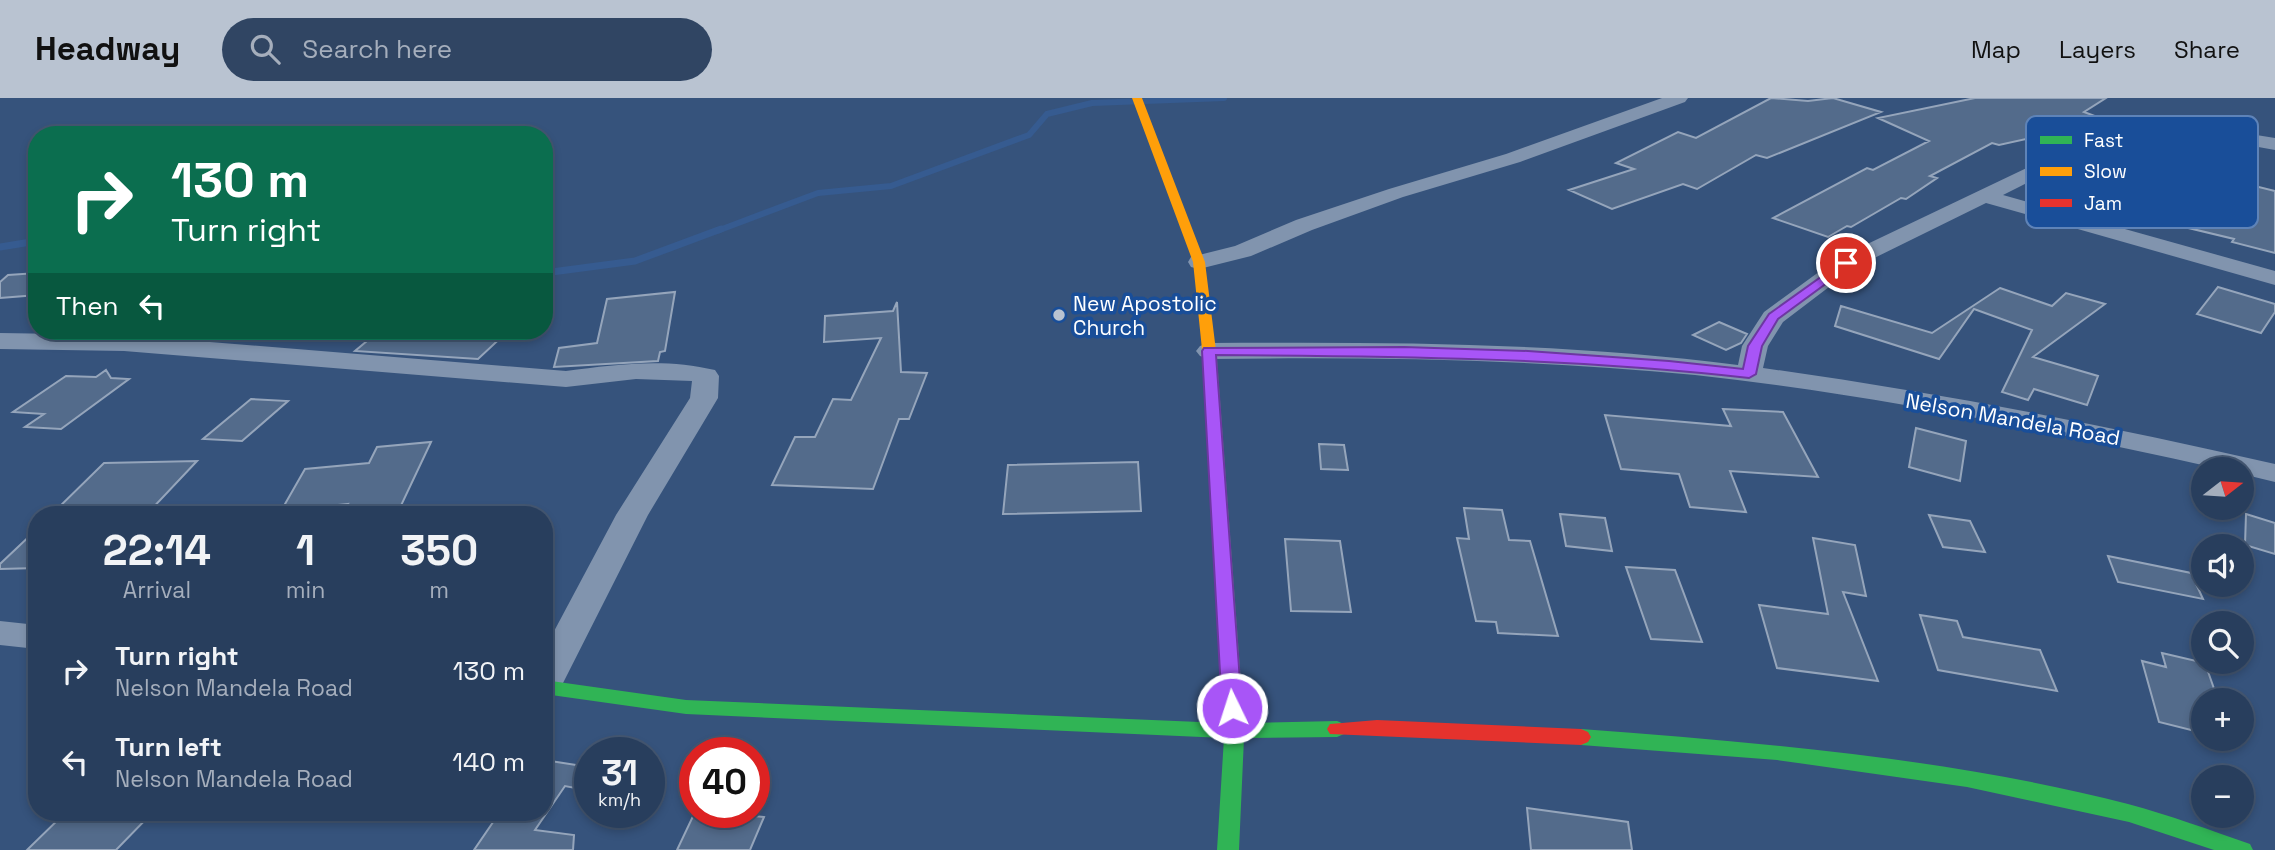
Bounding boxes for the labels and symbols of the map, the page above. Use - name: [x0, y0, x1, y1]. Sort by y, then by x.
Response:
- legend: [2026, 116, 2258, 228]
- text: Fast: [2084, 128, 2124, 153]
- text: Slow: [2084, 159, 2127, 184]
- text: Jam: [2084, 191, 2122, 216]
- pin: [1816, 233, 1876, 293]
- place label: New Apostolic Church: [1073, 290, 1217, 341]
- marker: New Apostolic Church: [1051, 307, 1067, 323]
- street label: Nelson Mandela Road: [1904, 387, 2122, 451]
- north arrow: [2191, 457, 2254, 520]
- position arrow: [1195, 671, 1269, 745]
- speed limit sign: 40: [679, 737, 770, 828]

